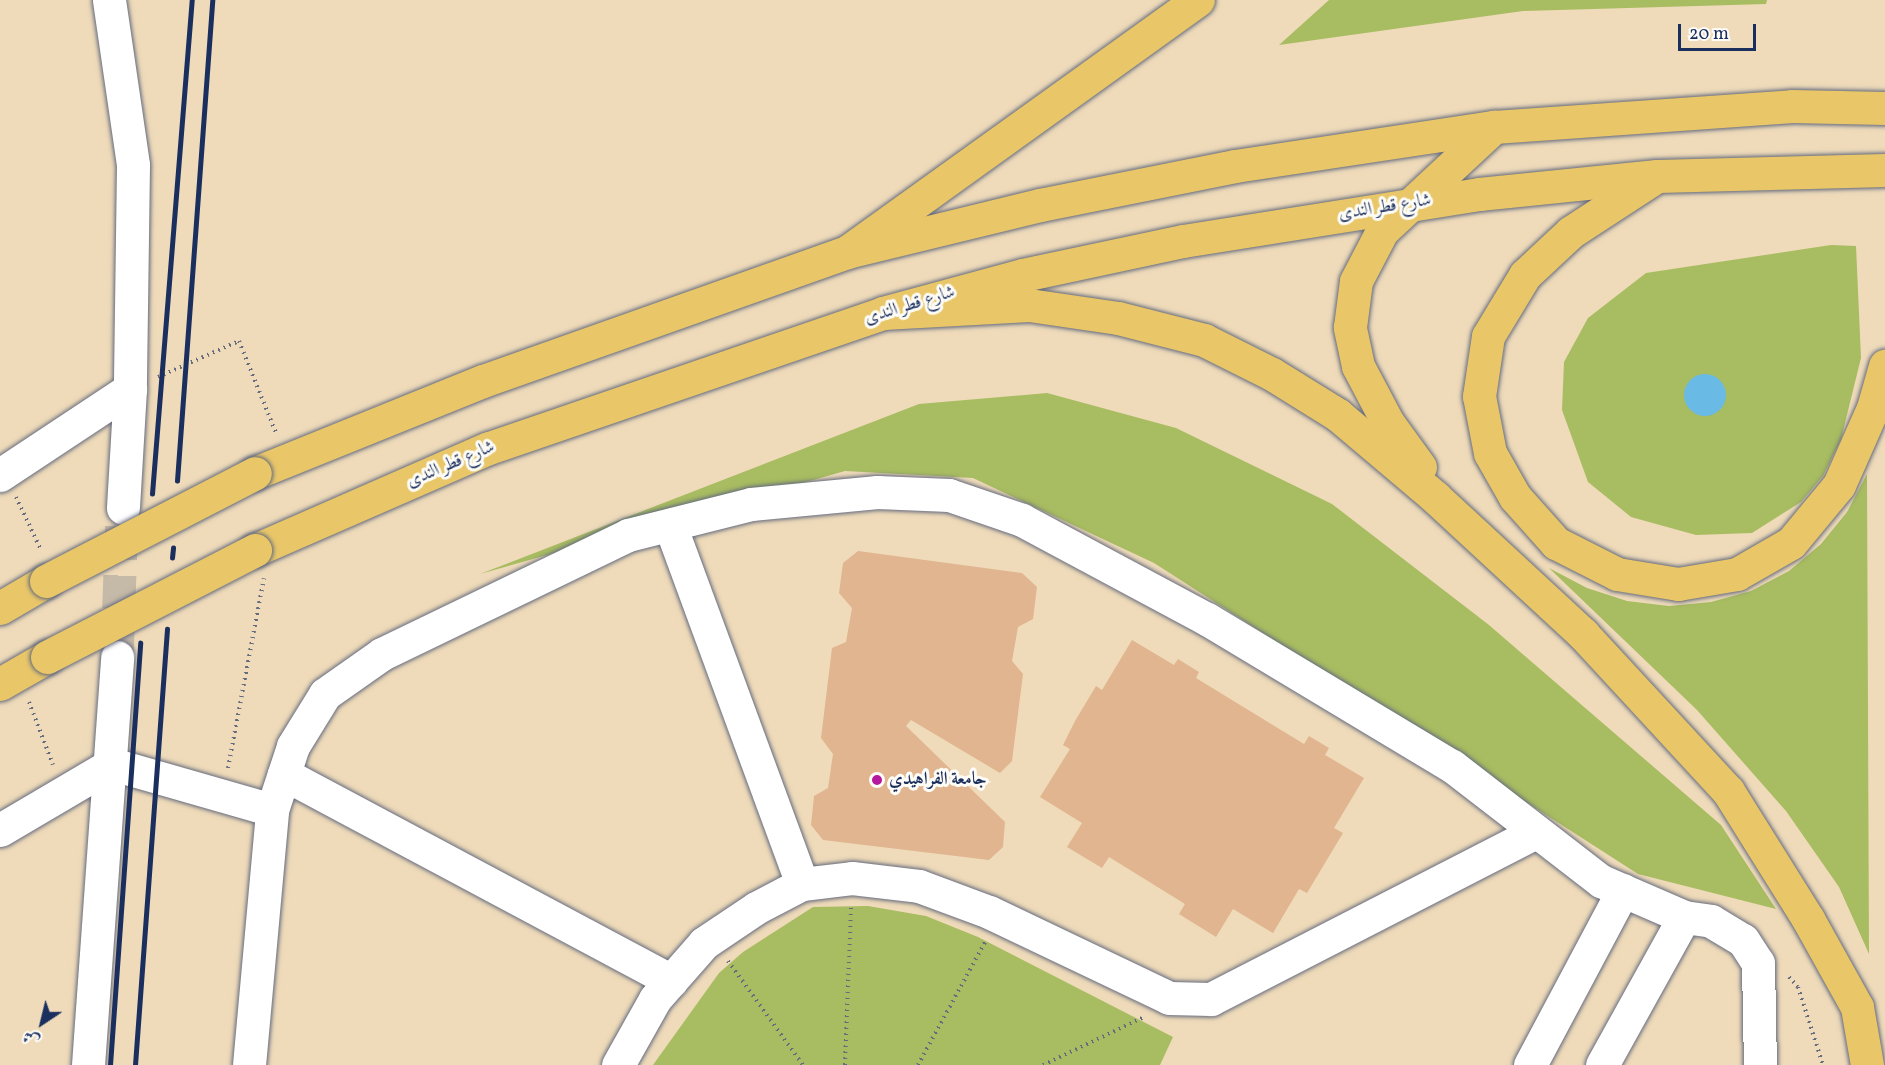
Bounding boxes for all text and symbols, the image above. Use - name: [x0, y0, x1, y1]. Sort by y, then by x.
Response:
- scale bar: [1681, 12, 1759, 50]
- text: 20 m: [1689, 22, 1729, 47]
- street label: شارع قطر الندى: [1337, 190, 1433, 226]
- street label: شارع قطر الندى: [862, 282, 958, 330]
- street label: شارع قطر الندى: [404, 437, 498, 493]
- place label: جامعة الفراهيدي: [889, 769, 987, 791]
- marker: جامعة الفراهيدي: [870, 773, 884, 787]
- north arrow: [12, 993, 72, 1053]
- text: ش: [19, 1024, 44, 1051]

